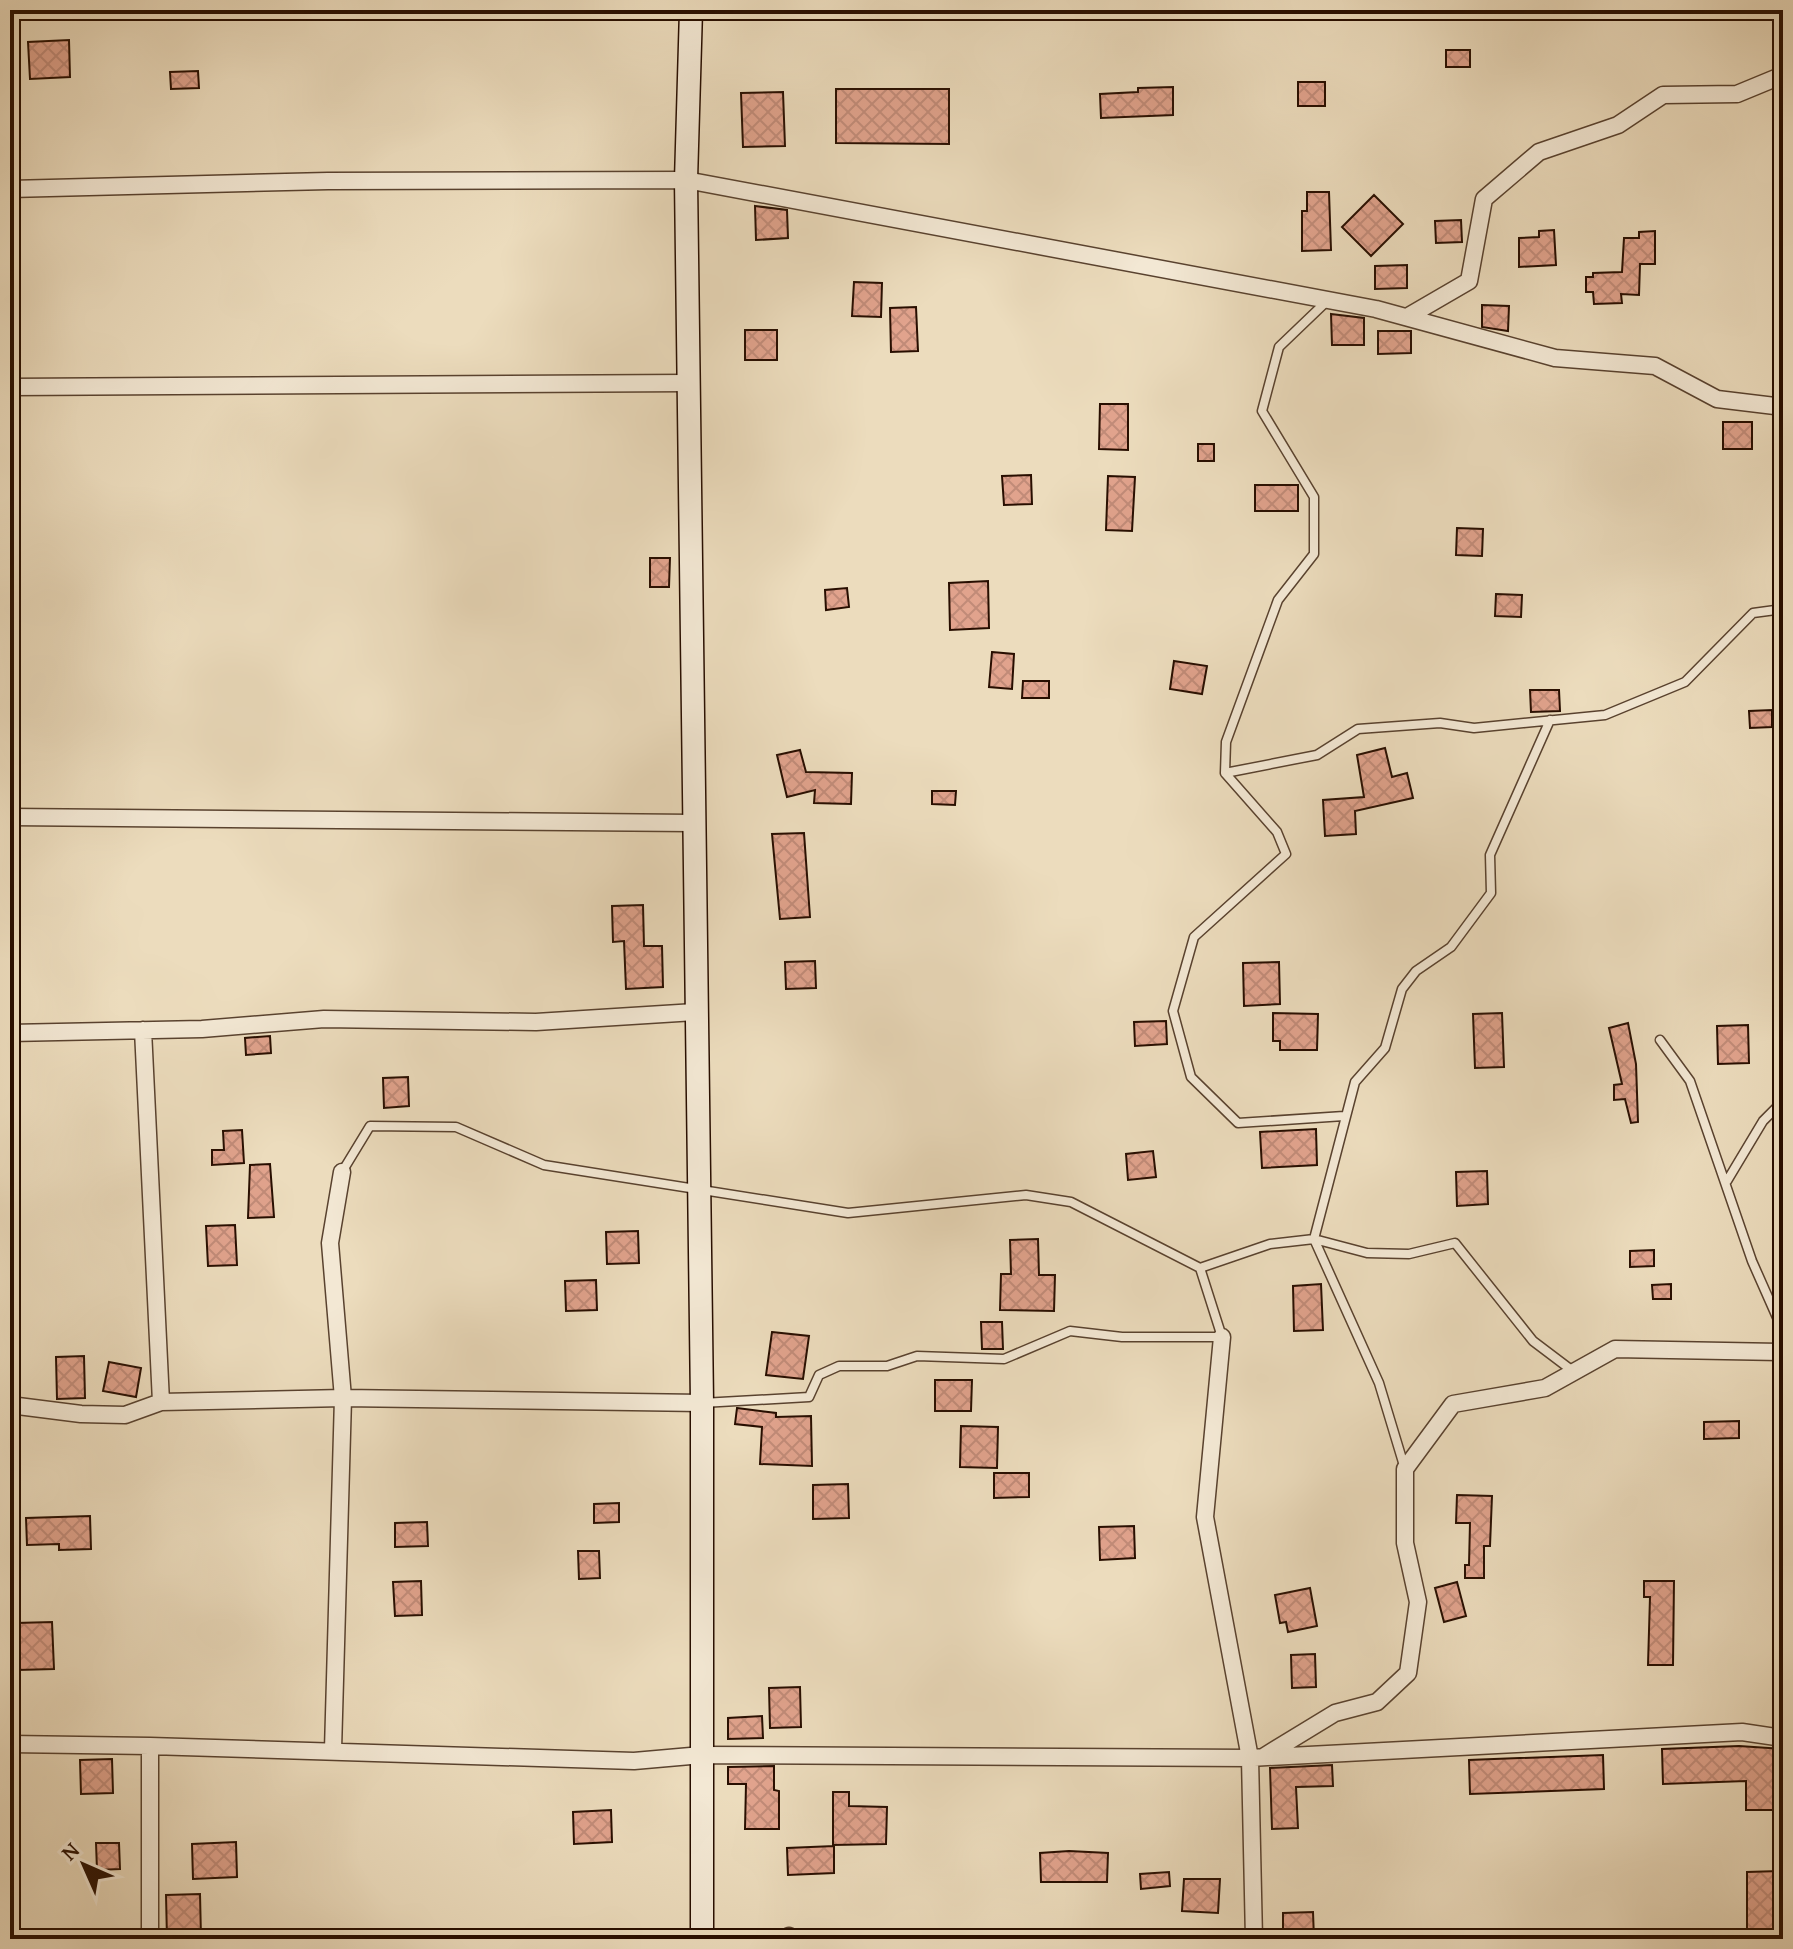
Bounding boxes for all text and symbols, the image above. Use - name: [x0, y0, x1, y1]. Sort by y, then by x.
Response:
- north arrow: [44, 1825, 124, 1905]
- text: N: [53, 1834, 87, 1867]

